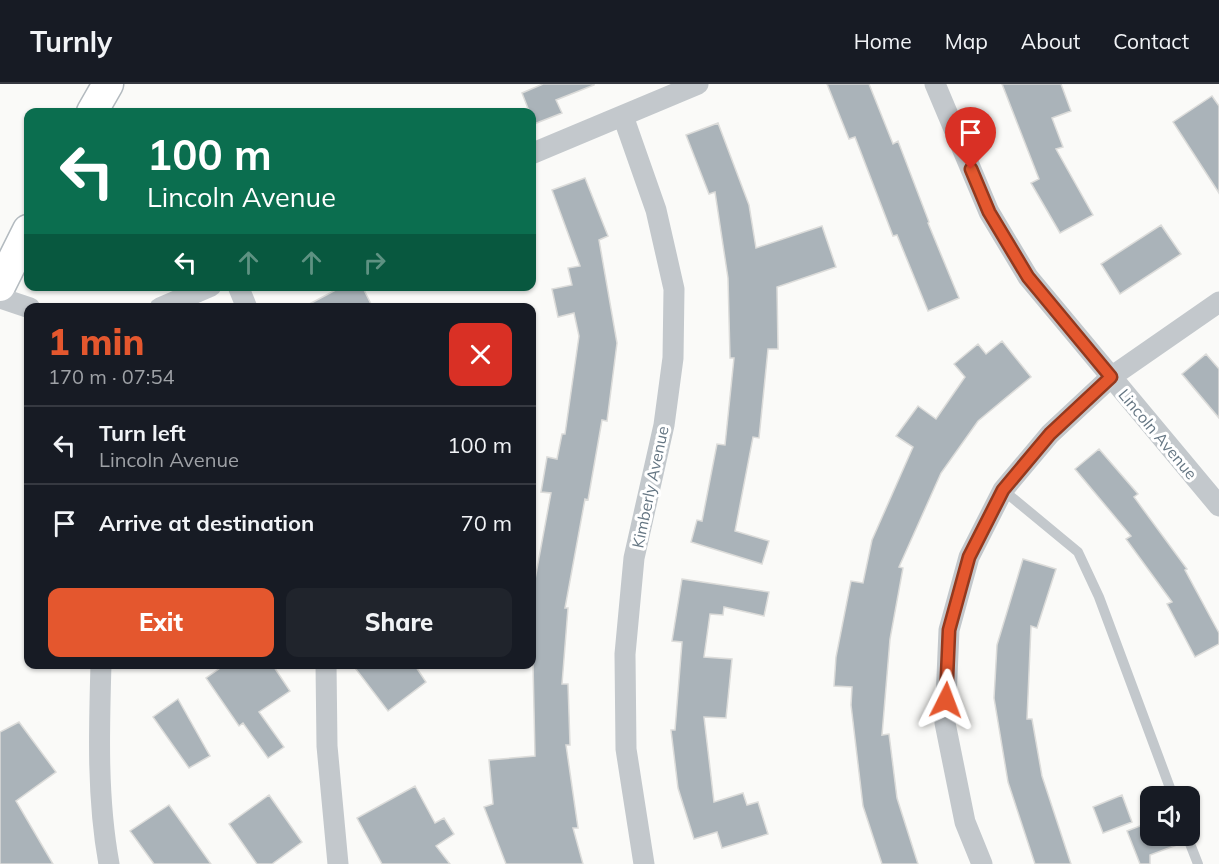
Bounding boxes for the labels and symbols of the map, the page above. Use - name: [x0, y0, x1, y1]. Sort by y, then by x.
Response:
- pin: [945, 107, 996, 169]
- street label: Lincoln Avenue: [1114, 385, 1202, 483]
- street label: Kimberly Avenue: [627, 424, 673, 550]
- position arrow: [914, 668, 978, 732]

